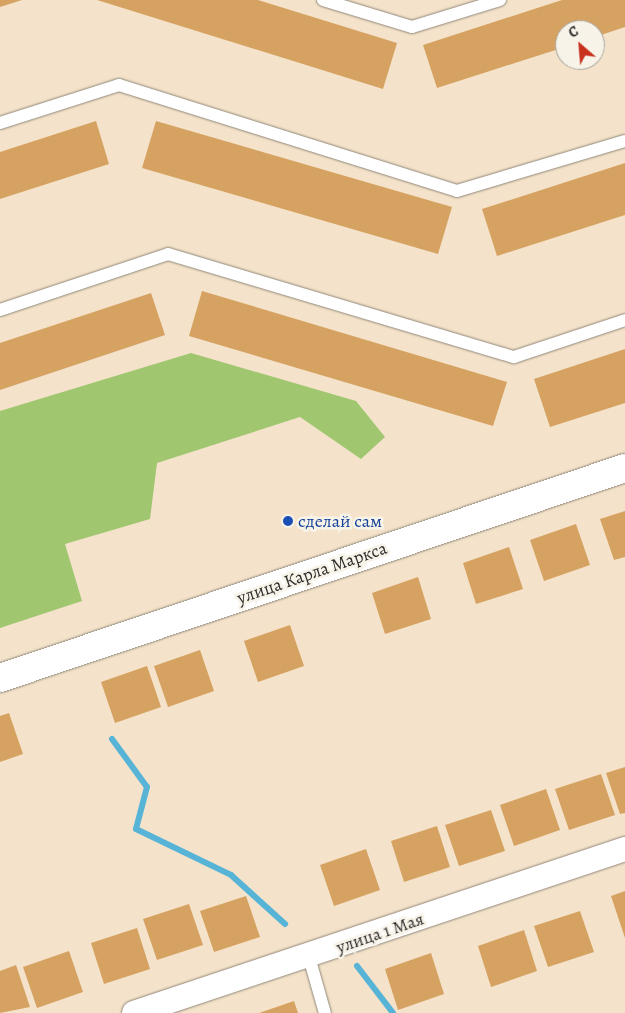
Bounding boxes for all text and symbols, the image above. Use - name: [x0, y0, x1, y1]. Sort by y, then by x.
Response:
- north arrow: [555, 20, 605, 70]
- text: С: [565, 22, 582, 43]
- place label: сделай сам: [298, 510, 382, 532]
- marker: сделай сам: [282, 515, 294, 527]
- street label: улица Карла Маркса: [234, 537, 390, 609]
- street label: улица 1 Мая: [333, 908, 427, 958]

